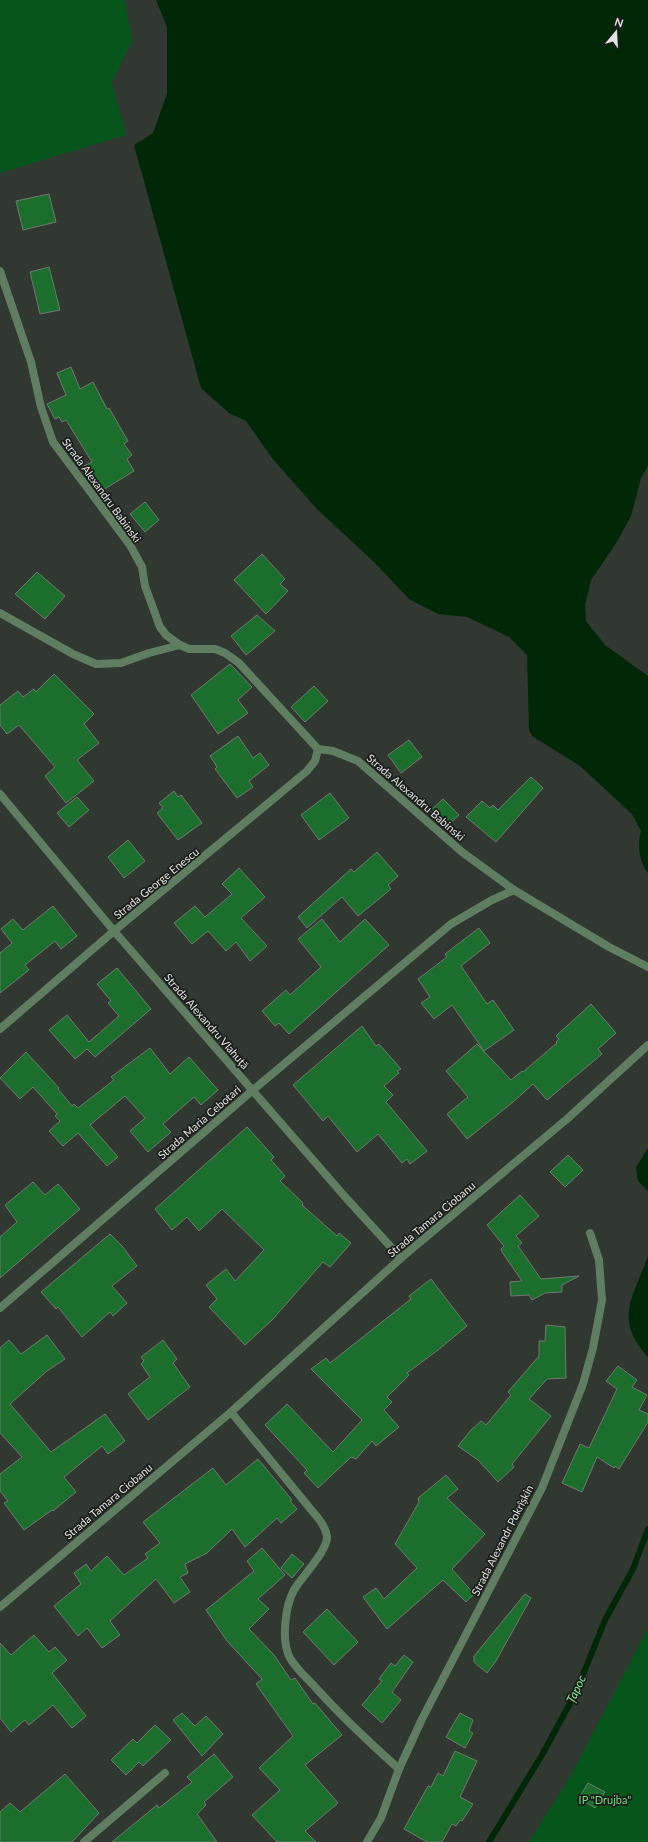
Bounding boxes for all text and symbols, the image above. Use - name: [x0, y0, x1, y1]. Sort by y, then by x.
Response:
- north arrow: [596, 12, 636, 52]
- text: N: [613, 15, 625, 30]
- street label: Strada Alexandru Babinski: [60, 435, 144, 545]
- street label: Strada Alexandru Babinski: [364, 751, 468, 843]
- street label: Strada George Enescu: [111, 845, 201, 921]
- street label: Strada Аlexandru Vlahuță: [162, 971, 252, 1071]
- street label: Strada Maria Cebotari: [155, 1082, 243, 1161]
- street label: Strada Tamara Ciobanu: [384, 1178, 478, 1260]
- street label: Strada Tamara Ciobanu: [61, 1460, 155, 1542]
- street label: Strada Alexandr Pokrîșkin: [468, 1482, 536, 1598]
- water label: Țapoc: [563, 1672, 589, 1705]
- park label: IP "Drujba": [579, 1793, 631, 1806]

